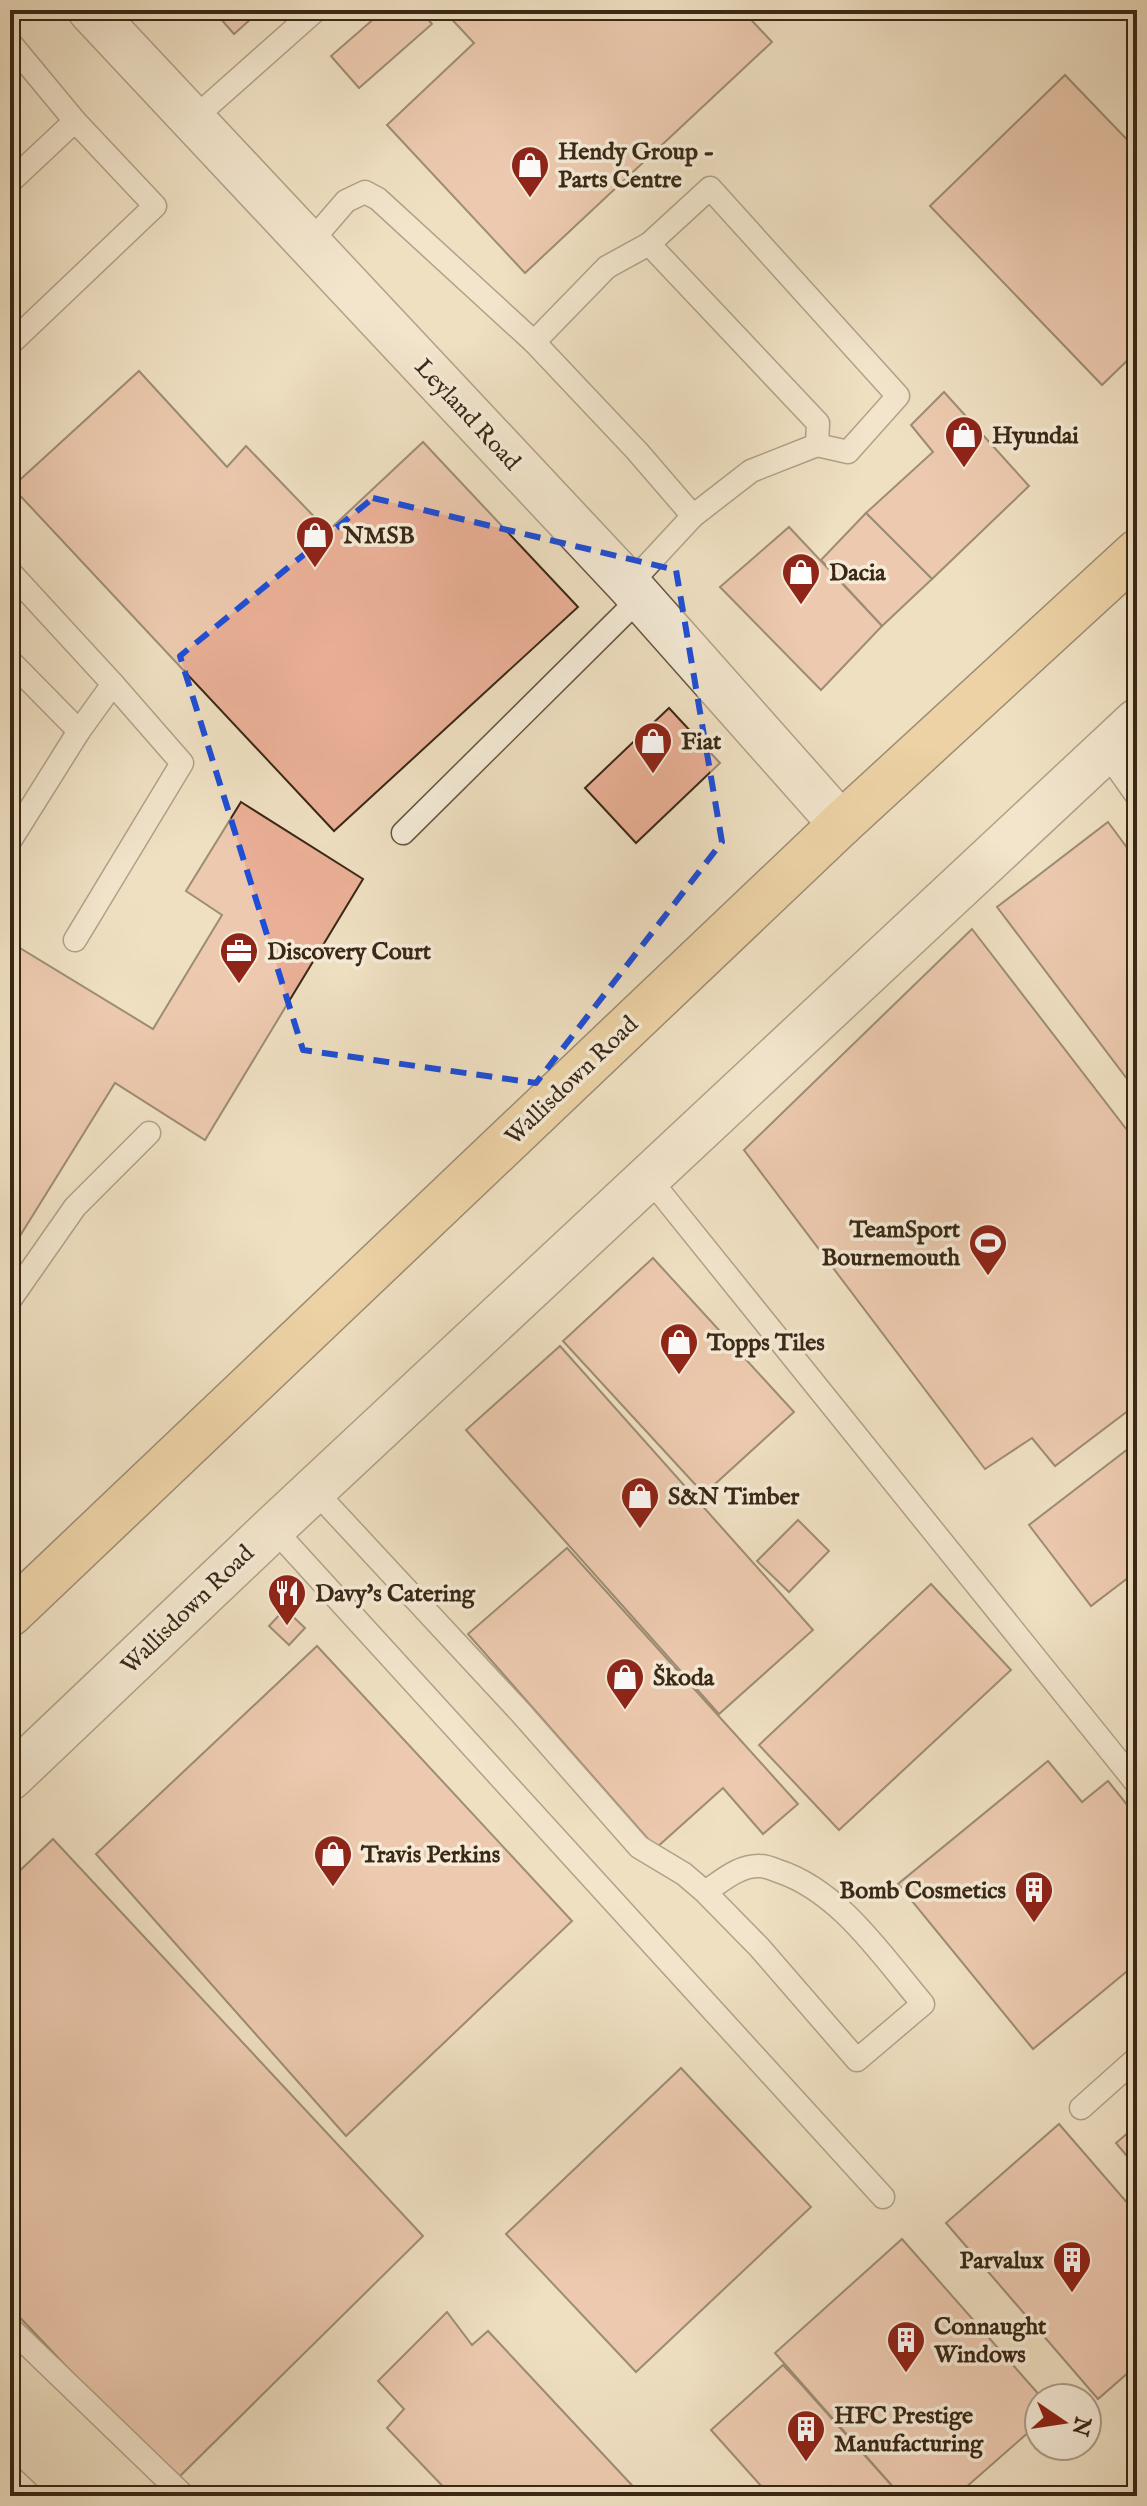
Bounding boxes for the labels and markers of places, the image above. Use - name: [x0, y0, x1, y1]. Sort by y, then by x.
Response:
- place label: Hendy Group - Parts Centre: [558, 137, 714, 196]
- shop icon: Hendy Group - Parts Centre: [509, 144, 551, 199]
- shop icon: Hyundai: [943, 414, 985, 469]
- place label: Hyundai: [992, 421, 1079, 452]
- shop icon: NMSB: [294, 514, 336, 569]
- place label: NMSB: [342, 521, 415, 552]
- shop icon: Dacia: [780, 551, 822, 606]
- place label: Dacia: [829, 558, 886, 589]
- shop icon: Fiat: [632, 720, 674, 775]
- place label: Fiat: [681, 727, 722, 758]
- office icon: Discovery Court: [218, 930, 260, 985]
- place label: Discovery Court: [267, 937, 432, 968]
- place label: TeamSport Bournemouth: [821, 1215, 961, 1274]
- sports icon: TeamSport Bournemouth: [967, 1222, 1009, 1277]
- shop icon: Topps Tiles: [658, 1321, 700, 1376]
- place label: Topps Tiles: [706, 1328, 825, 1359]
- shop icon: S&N Timber: [619, 1475, 661, 1530]
- place label: S&N Timber: [668, 1482, 800, 1513]
- restaurant icon: Davy's Catering: [266, 1572, 308, 1627]
- place label: Davy's Catering: [315, 1579, 476, 1610]
- shop icon: Škoda: [604, 1656, 646, 1711]
- place label: Škoda: [653, 1663, 715, 1694]
- shop icon: Travis Perkins: [312, 1833, 354, 1888]
- place label: Travis Perkins: [360, 1840, 501, 1871]
- building icon: Bomb Cosmetics: [1013, 1869, 1055, 1924]
- place label: Bomb Cosmetics: [839, 1876, 1007, 1907]
- building icon: Parvalux: [1051, 2239, 1093, 2294]
- place label: Parvalux: [960, 2246, 1044, 2277]
- place label: Connaught Windows: [933, 2312, 1047, 2371]
- building icon: Connaught Windows: [885, 2319, 927, 2374]
- place label: HFC Prestige Manufacturing: [834, 2401, 984, 2460]
- building icon: HFC Prestige Manufacturing: [785, 2408, 827, 2463]

